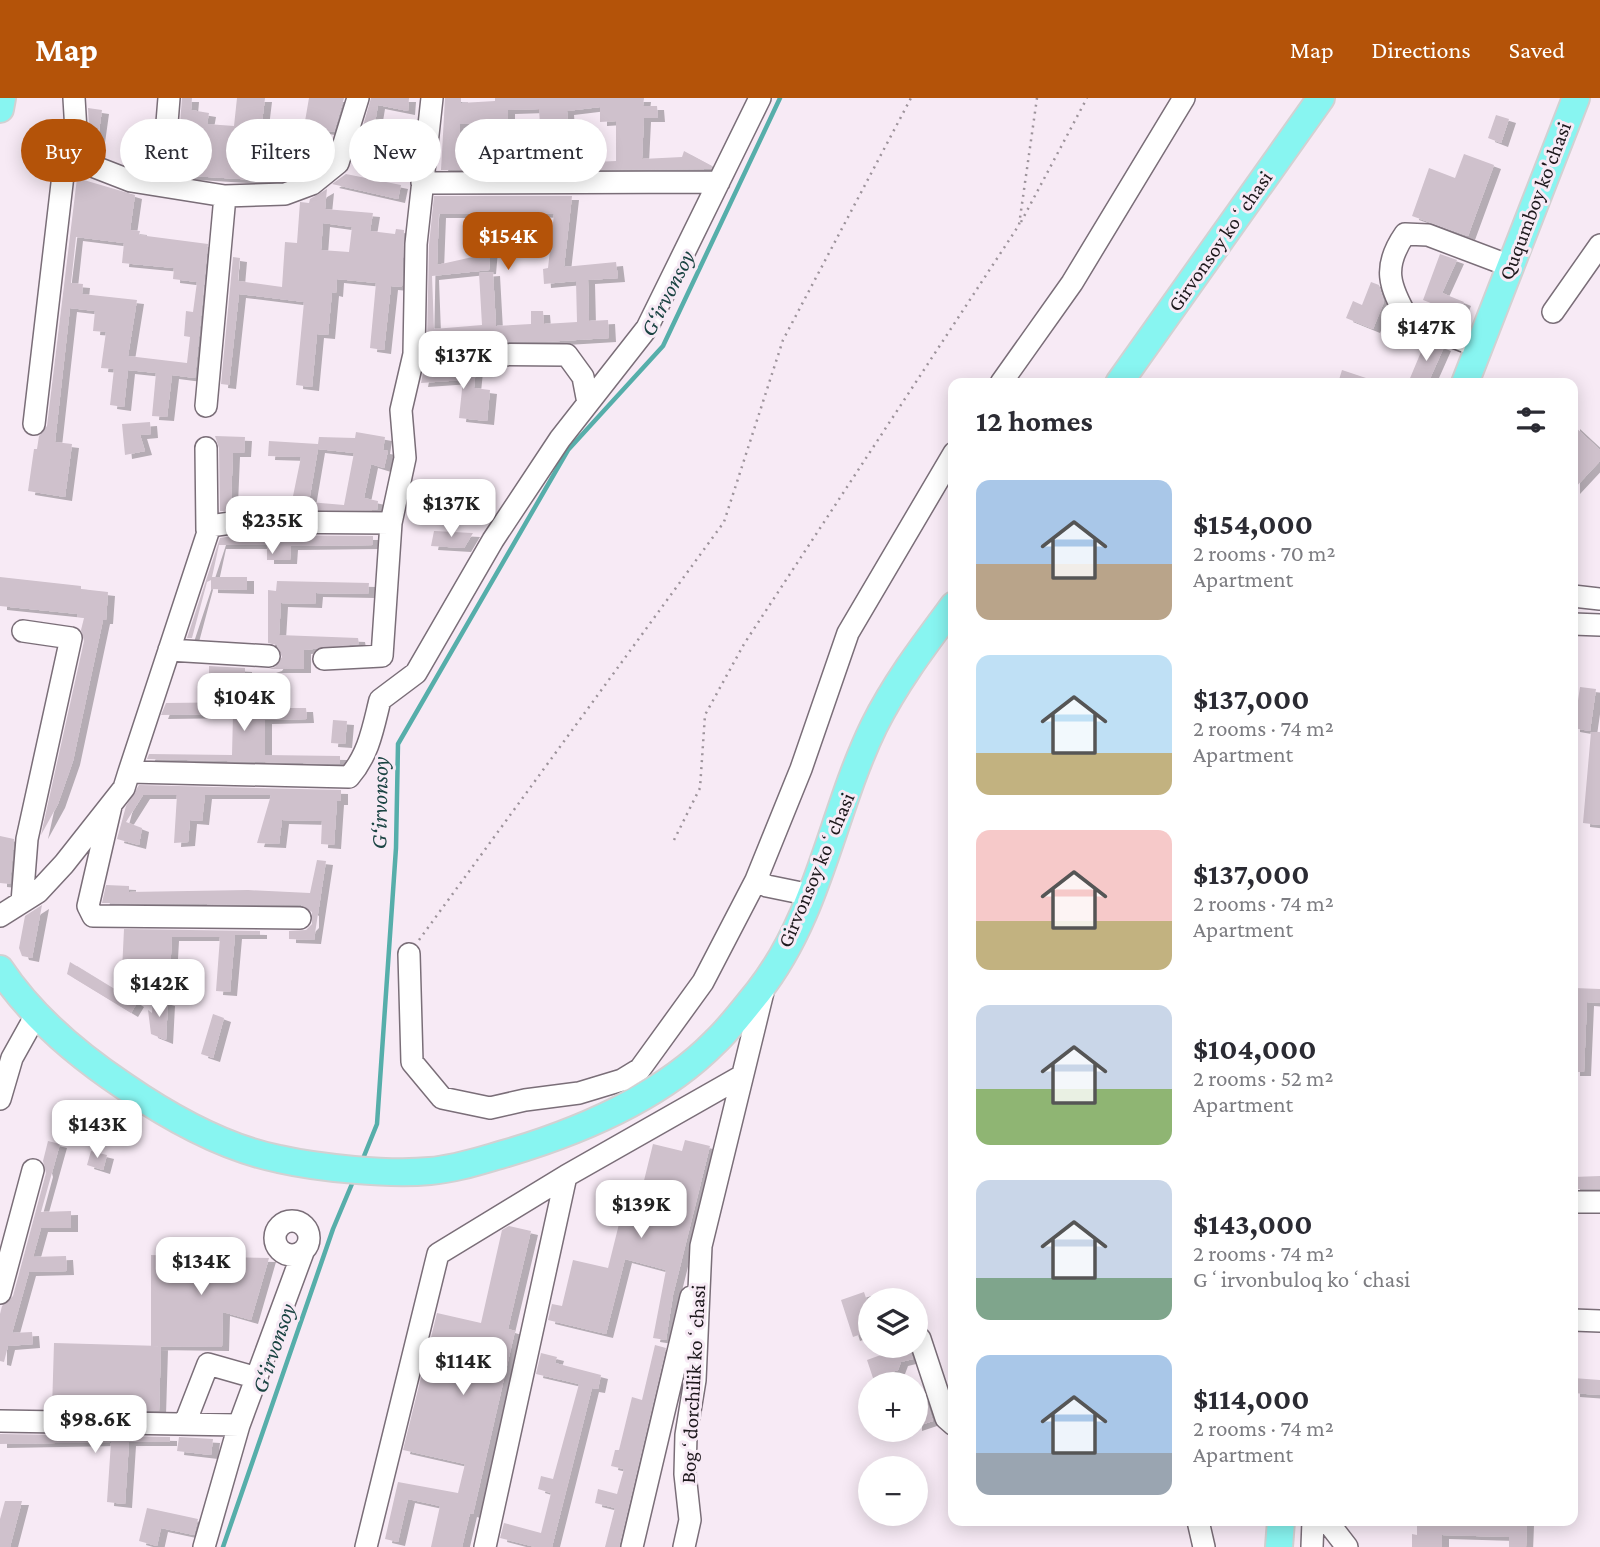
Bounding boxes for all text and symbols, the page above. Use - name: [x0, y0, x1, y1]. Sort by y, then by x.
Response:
- text: Map: [35, 31, 98, 68]
- text: Map: [1290, 36, 1334, 63]
- text: Directions: [1372, 36, 1471, 63]
- text: Saved: [1509, 36, 1565, 63]
- street label: Ququmboy ko'chasi: [1494, 118, 1576, 283]
- chip: Buy: [21, 119, 106, 182]
- chip: Rent: [120, 119, 212, 182]
- chip: Filters: [226, 119, 335, 182]
- chip: New: [349, 119, 441, 182]
- chip: Apartment: [455, 119, 607, 182]
- street label: Girvonsoy koʻchasi: [1163, 166, 1278, 316]
- pin: $154K: [459, 212, 557, 272]
- text: $154K: [479, 222, 537, 248]
- water label: G‘irvonsoy: [634, 245, 700, 340]
- pin: $147K: [1377, 303, 1475, 363]
- text: $147K: [1397, 313, 1455, 339]
- pin: $137K: [414, 331, 512, 391]
- text: $137K: [435, 341, 491, 367]
- icon: filters: [1512, 401, 1550, 439]
- text: 12 homes: [976, 404, 1093, 437]
- pin: $137K: [402, 480, 500, 539]
- text: $137K: [423, 489, 479, 515]
- pin: $235K: [223, 496, 321, 556]
- text: $235K: [242, 506, 302, 532]
- text: $154,000: [1193, 507, 1313, 540]
- icon: home: [1032, 508, 1116, 592]
- text: 2 rooms · 70 m²: [1193, 540, 1336, 566]
- text: Apartment: [1193, 566, 1293, 592]
- pin: $104K: [195, 674, 293, 733]
- text: $137,000: [1193, 682, 1309, 715]
- text: $104K: [213, 683, 275, 709]
- icon: home: [1032, 683, 1116, 767]
- text: 2 rooms · 74 m²: [1193, 715, 1334, 741]
- text: Apartment: [1193, 741, 1293, 767]
- water label: G‘irvonsoy: [365, 756, 393, 850]
- street label: Girvonsoy koʻchasi: [773, 789, 860, 951]
- text: $137,000: [1193, 857, 1309, 890]
- icon: home: [1032, 858, 1116, 942]
- text: 2 rooms · 74 m²: [1193, 890, 1334, 916]
- text: Apartment: [1193, 916, 1293, 942]
- pin: $142K: [110, 960, 208, 1019]
- text: $142K: [130, 969, 188, 995]
- text: $104,000: [1193, 1032, 1316, 1065]
- icon: home: [1032, 1033, 1116, 1117]
- text: 2 rooms · 52 m²: [1193, 1065, 1333, 1091]
- text: Apartment: [1193, 1091, 1293, 1117]
- pin: $143K: [48, 1100, 146, 1160]
- text: $143K: [68, 1110, 126, 1136]
- pin: $139K: [592, 1180, 690, 1240]
- text: $139K: [612, 1190, 670, 1216]
- text: $143,000: [1193, 1207, 1312, 1240]
- icon: home: [1032, 1208, 1116, 1292]
- pin: $134K: [152, 1238, 250, 1297]
- text: 2 rooms · 74 m²: [1193, 1240, 1334, 1266]
- text: $134K: [172, 1247, 230, 1273]
- text: Gʻirvonbuloq koʻchasi: [1193, 1266, 1410, 1292]
- street label: Bogʻdorchilik koʻchasi: [676, 1283, 710, 1484]
- map controls: [858, 1288, 928, 1526]
- button: layers: [858, 1288, 928, 1358]
- water label: G‘irvonsoy: [246, 1299, 301, 1396]
- pin: $114K: [414, 1338, 512, 1397]
- text: $114K: [435, 1347, 491, 1373]
- button: +: [858, 1372, 928, 1442]
- text: $114,000: [1193, 1382, 1309, 1415]
- icon: home: [1032, 1383, 1116, 1467]
- pin: $98.6K: [38, 1396, 152, 1455]
- text: $98.6K: [60, 1405, 130, 1431]
- text: 2 rooms · 74 m²: [1193, 1415, 1334, 1441]
- text: Apartment: [1193, 1441, 1293, 1467]
- button: −: [858, 1456, 928, 1526]

